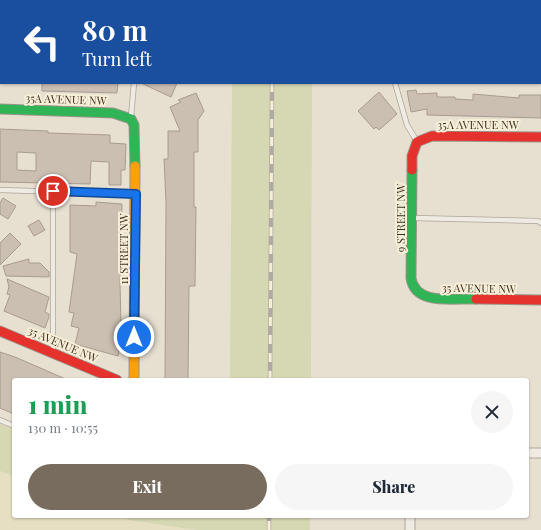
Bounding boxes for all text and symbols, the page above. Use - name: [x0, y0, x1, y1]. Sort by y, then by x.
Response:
- text: 80 m: [82, 11, 148, 48]
- icon: left: [16, 16, 68, 68]
- text: Turn left: [82, 47, 152, 71]
- street label: 35A AVENUE NW: [25, 90, 107, 108]
- street label: 35A AVENUE NW: [437, 117, 519, 132]
- pin: [36, 174, 70, 208]
- icon: arrive: [42, 180, 64, 202]
- street label: 9 STREET NW: [393, 184, 408, 252]
- street label: 11 STREET NW: [116, 213, 131, 285]
- street label: 35 AVENUE NW: [442, 280, 516, 296]
- position arrow: [113, 316, 155, 358]
- street label: 35 AVENUE NW: [26, 323, 100, 365]
- text: 1 min: [28, 388, 87, 420]
- button: close: [471, 391, 513, 433]
- text: 130 m · 10:55: [28, 419, 98, 436]
- button: Exit: [28, 464, 267, 510]
- button: Share: [275, 464, 513, 510]

